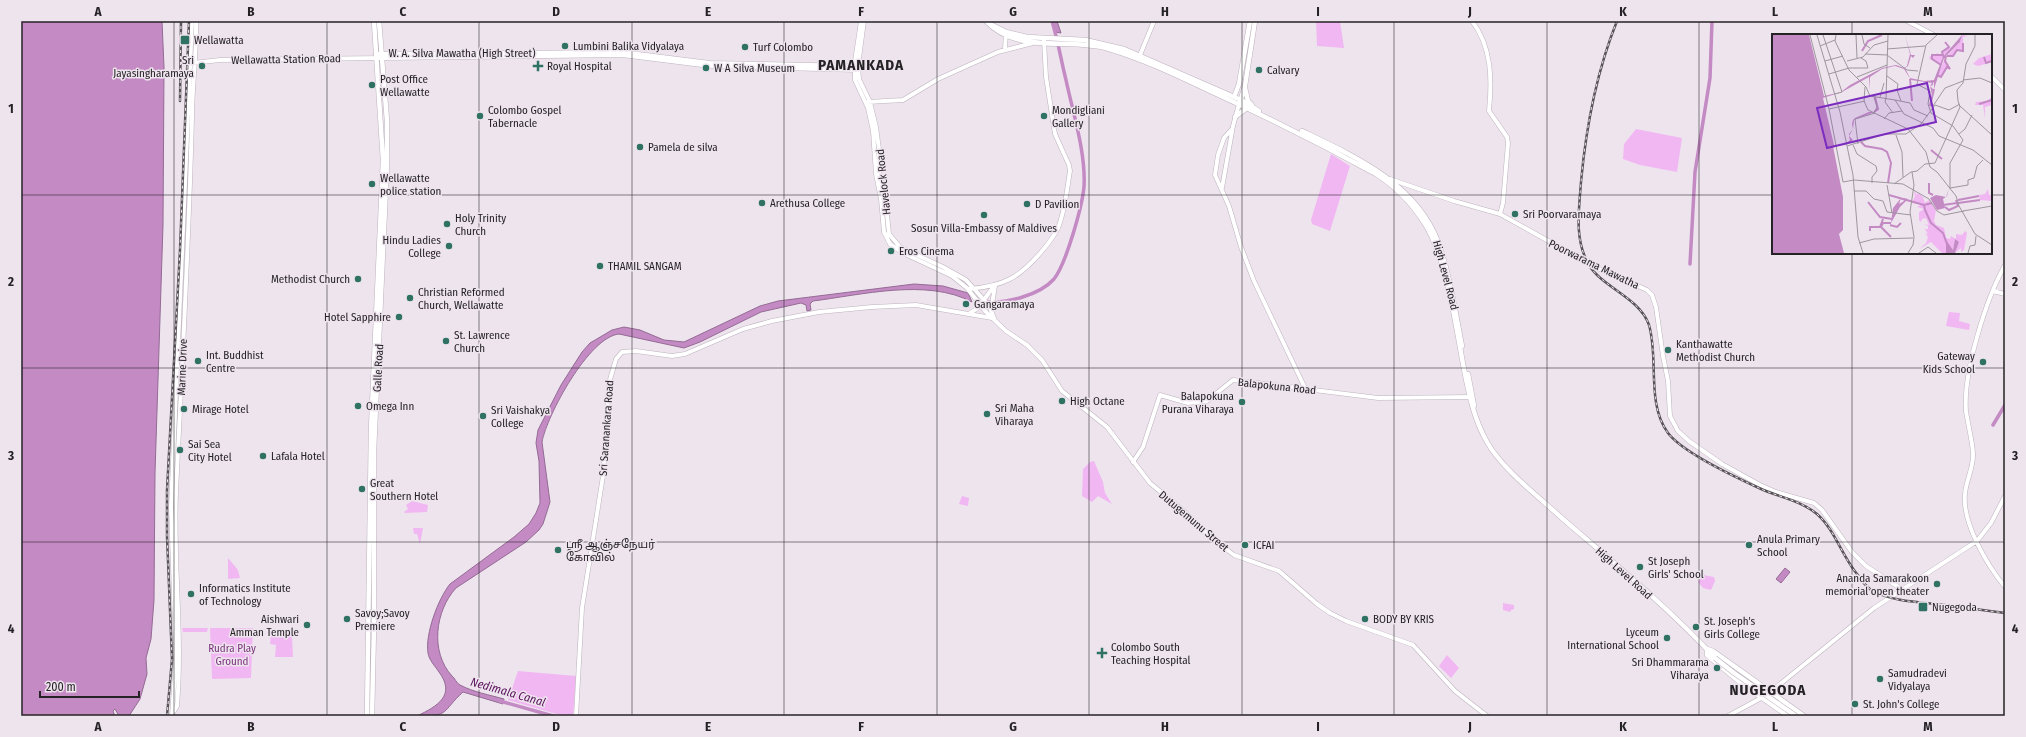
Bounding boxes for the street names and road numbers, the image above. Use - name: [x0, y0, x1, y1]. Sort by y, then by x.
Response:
- street label: W. A. Silva Mawatha (High Street): [389, 47, 535, 60]
- street label: Wellawatta Station Road: [231, 52, 341, 67]
- street label: Havelock Road: [874, 148, 893, 215]
- street label: Poorwarama Mawatha: [1546, 237, 1641, 292]
- street label: High Level Road: [1430, 239, 1461, 311]
- street label: Marine Drive: [175, 338, 190, 396]
- street label: Galle Road: [371, 344, 386, 392]
- street label: Balapokuna Road: [1237, 376, 1317, 397]
- street label: Sri Saranankara Road: [597, 380, 616, 476]
- street label: Dutugemunu Street: [1156, 488, 1232, 555]
- street label: High Level Road: [1593, 545, 1655, 602]

